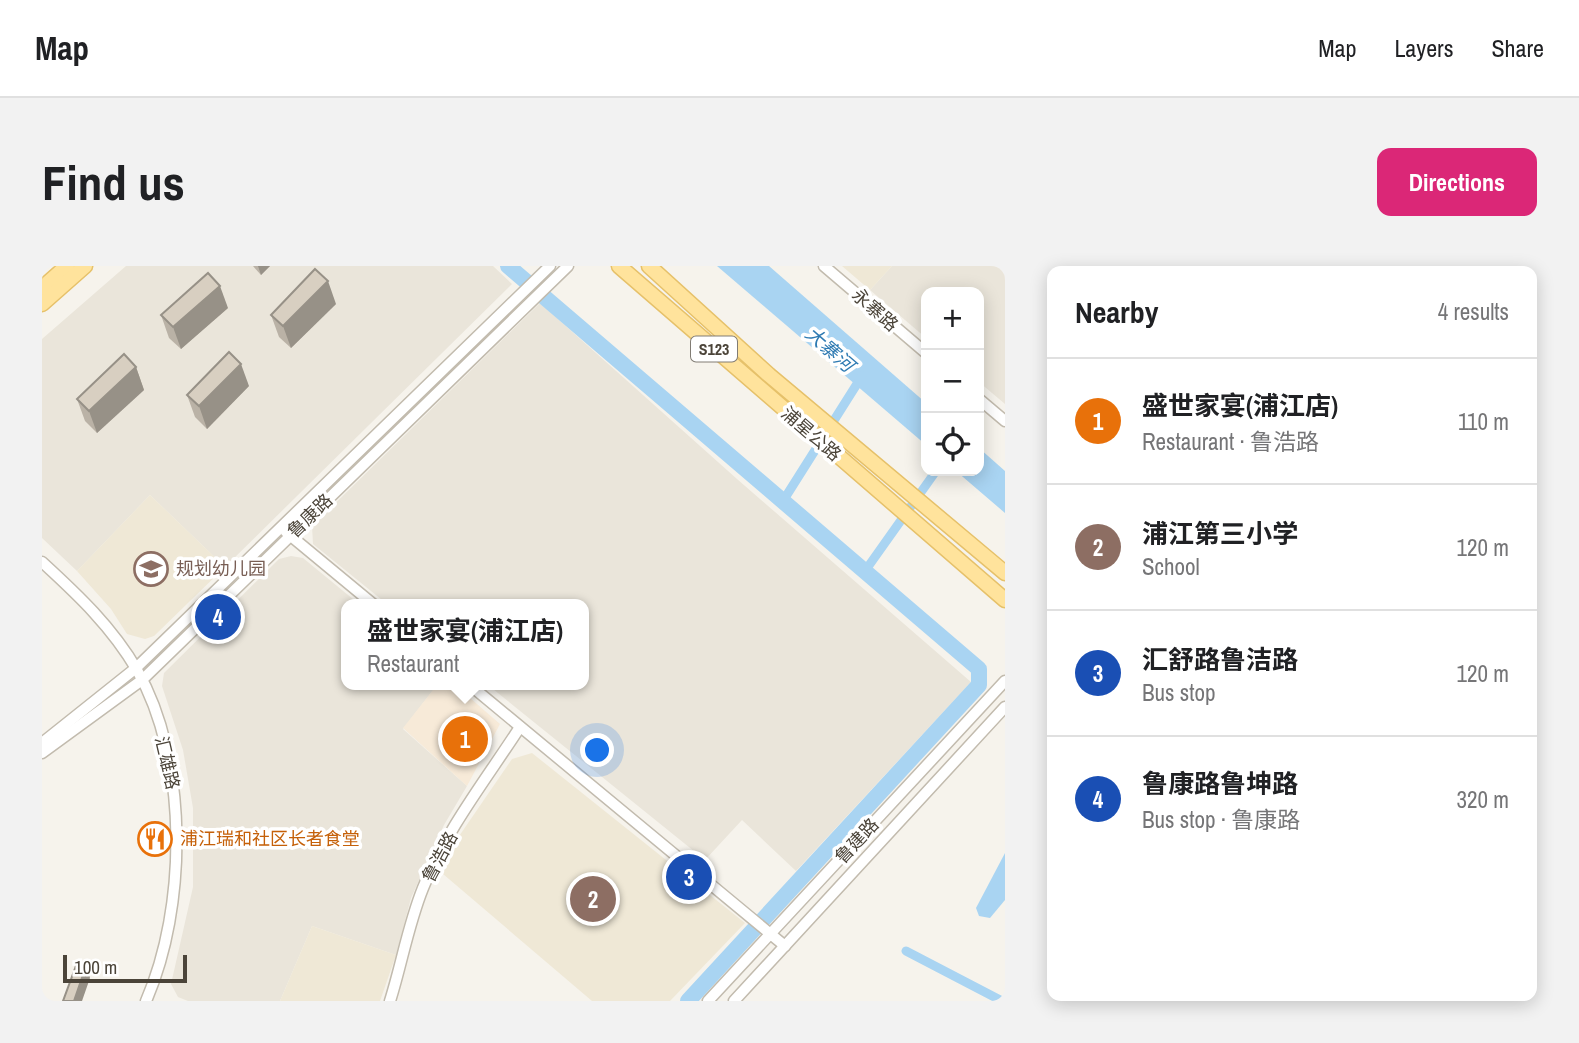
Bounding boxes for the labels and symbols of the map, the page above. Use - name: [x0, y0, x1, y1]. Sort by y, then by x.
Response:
- street label: 永寨路: [847, 282, 904, 337]
- water label: 大寨河: [800, 320, 863, 380]
- road number: S123: [691, 337, 737, 362]
- street label: 浦星公路: [776, 401, 847, 467]
- street label: 鲁康路: [282, 488, 338, 543]
- school or university icon: 规划幼儿园: [132, 550, 170, 588]
- place label: 规划幼儿园: [176, 556, 266, 581]
- pin: 4: [195, 591, 241, 643]
- pin: 1: [442, 713, 488, 765]
- your location: [580, 733, 614, 767]
- street label: 汇雄路: [149, 734, 186, 792]
- street label: 鲁建路: [829, 812, 884, 869]
- restaurant icon: 浦江瑞和社区长者食堂: [136, 820, 174, 858]
- place label: 浦江瑞和社区长者食堂: [180, 826, 360, 851]
- street label: 鲁浩路: [416, 827, 463, 886]
- pin: 3: [666, 851, 712, 903]
- pin: 2: [570, 873, 616, 925]
- scale bar: [63, 952, 187, 984]

